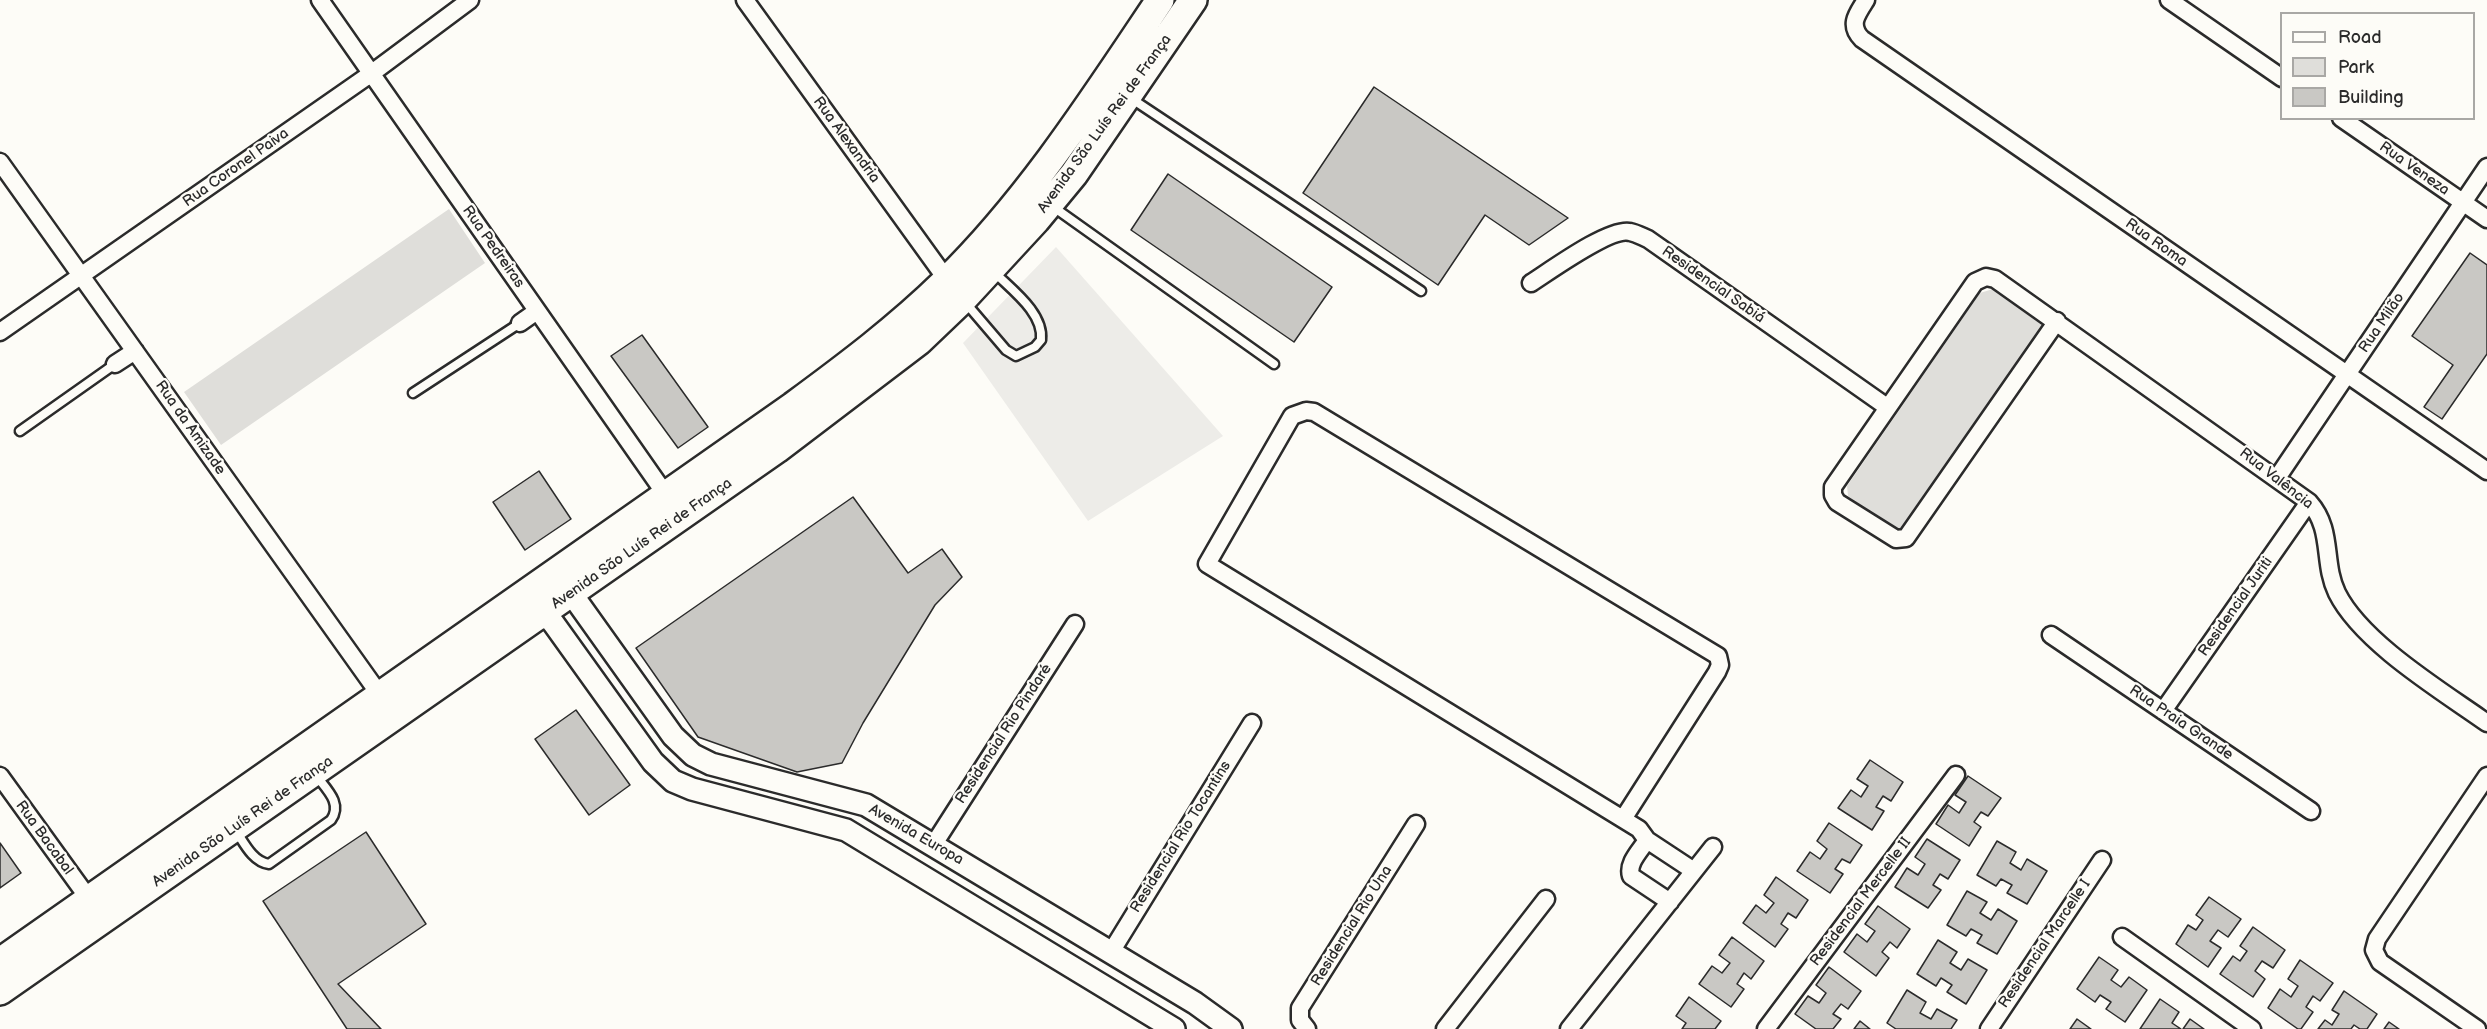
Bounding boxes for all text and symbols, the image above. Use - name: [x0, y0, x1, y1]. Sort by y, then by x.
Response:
- legend: [2280, 12, 2475, 120]
- text: Road: [2338, 27, 2382, 48]
- street label: Avenida São Luís Rei de França: [1034, 31, 1176, 217]
- text: Park: [2338, 57, 2374, 78]
- text: Building: [2338, 87, 2404, 108]
- street label: Rua Alexandria: [809, 93, 883, 187]
- street label: Rua Coronel Paiva: [180, 125, 292, 211]
- street label: Rua Veneza: [2376, 138, 2452, 200]
- street label: Rua Pedreiras: [458, 202, 528, 292]
- street label: Rua Roma: [2121, 215, 2191, 271]
- street label: Residencial Sabiá: [1658, 243, 1768, 327]
- street label: Rua Milão: [2355, 290, 2409, 356]
- street label: Rua da Amizade: [151, 377, 229, 479]
- street label: Rua Valência: [2235, 445, 2317, 513]
- street label: Avenida São Luís Rei de França: [548, 475, 736, 613]
- street label: Residencial Juriti: [2195, 554, 2277, 660]
- street label: Residencial Rio Pindaré: [952, 661, 1056, 807]
- street label: Rua Praia Grande: [2126, 682, 2236, 764]
- street label: Avenida São Luís Rei de França: [149, 753, 337, 891]
- street label: Residencial Rio Tocantins: [1127, 758, 1235, 916]
- street label: Rua Bacabal: [11, 797, 77, 879]
- street label: Avenida Europa: [865, 801, 967, 869]
- street label: Residencial Mercelle II: [1807, 834, 1915, 970]
- street label: Residencial Rio Una: [1308, 863, 1396, 989]
- street label: Residencial Marcelle I: [1995, 876, 2095, 1012]

